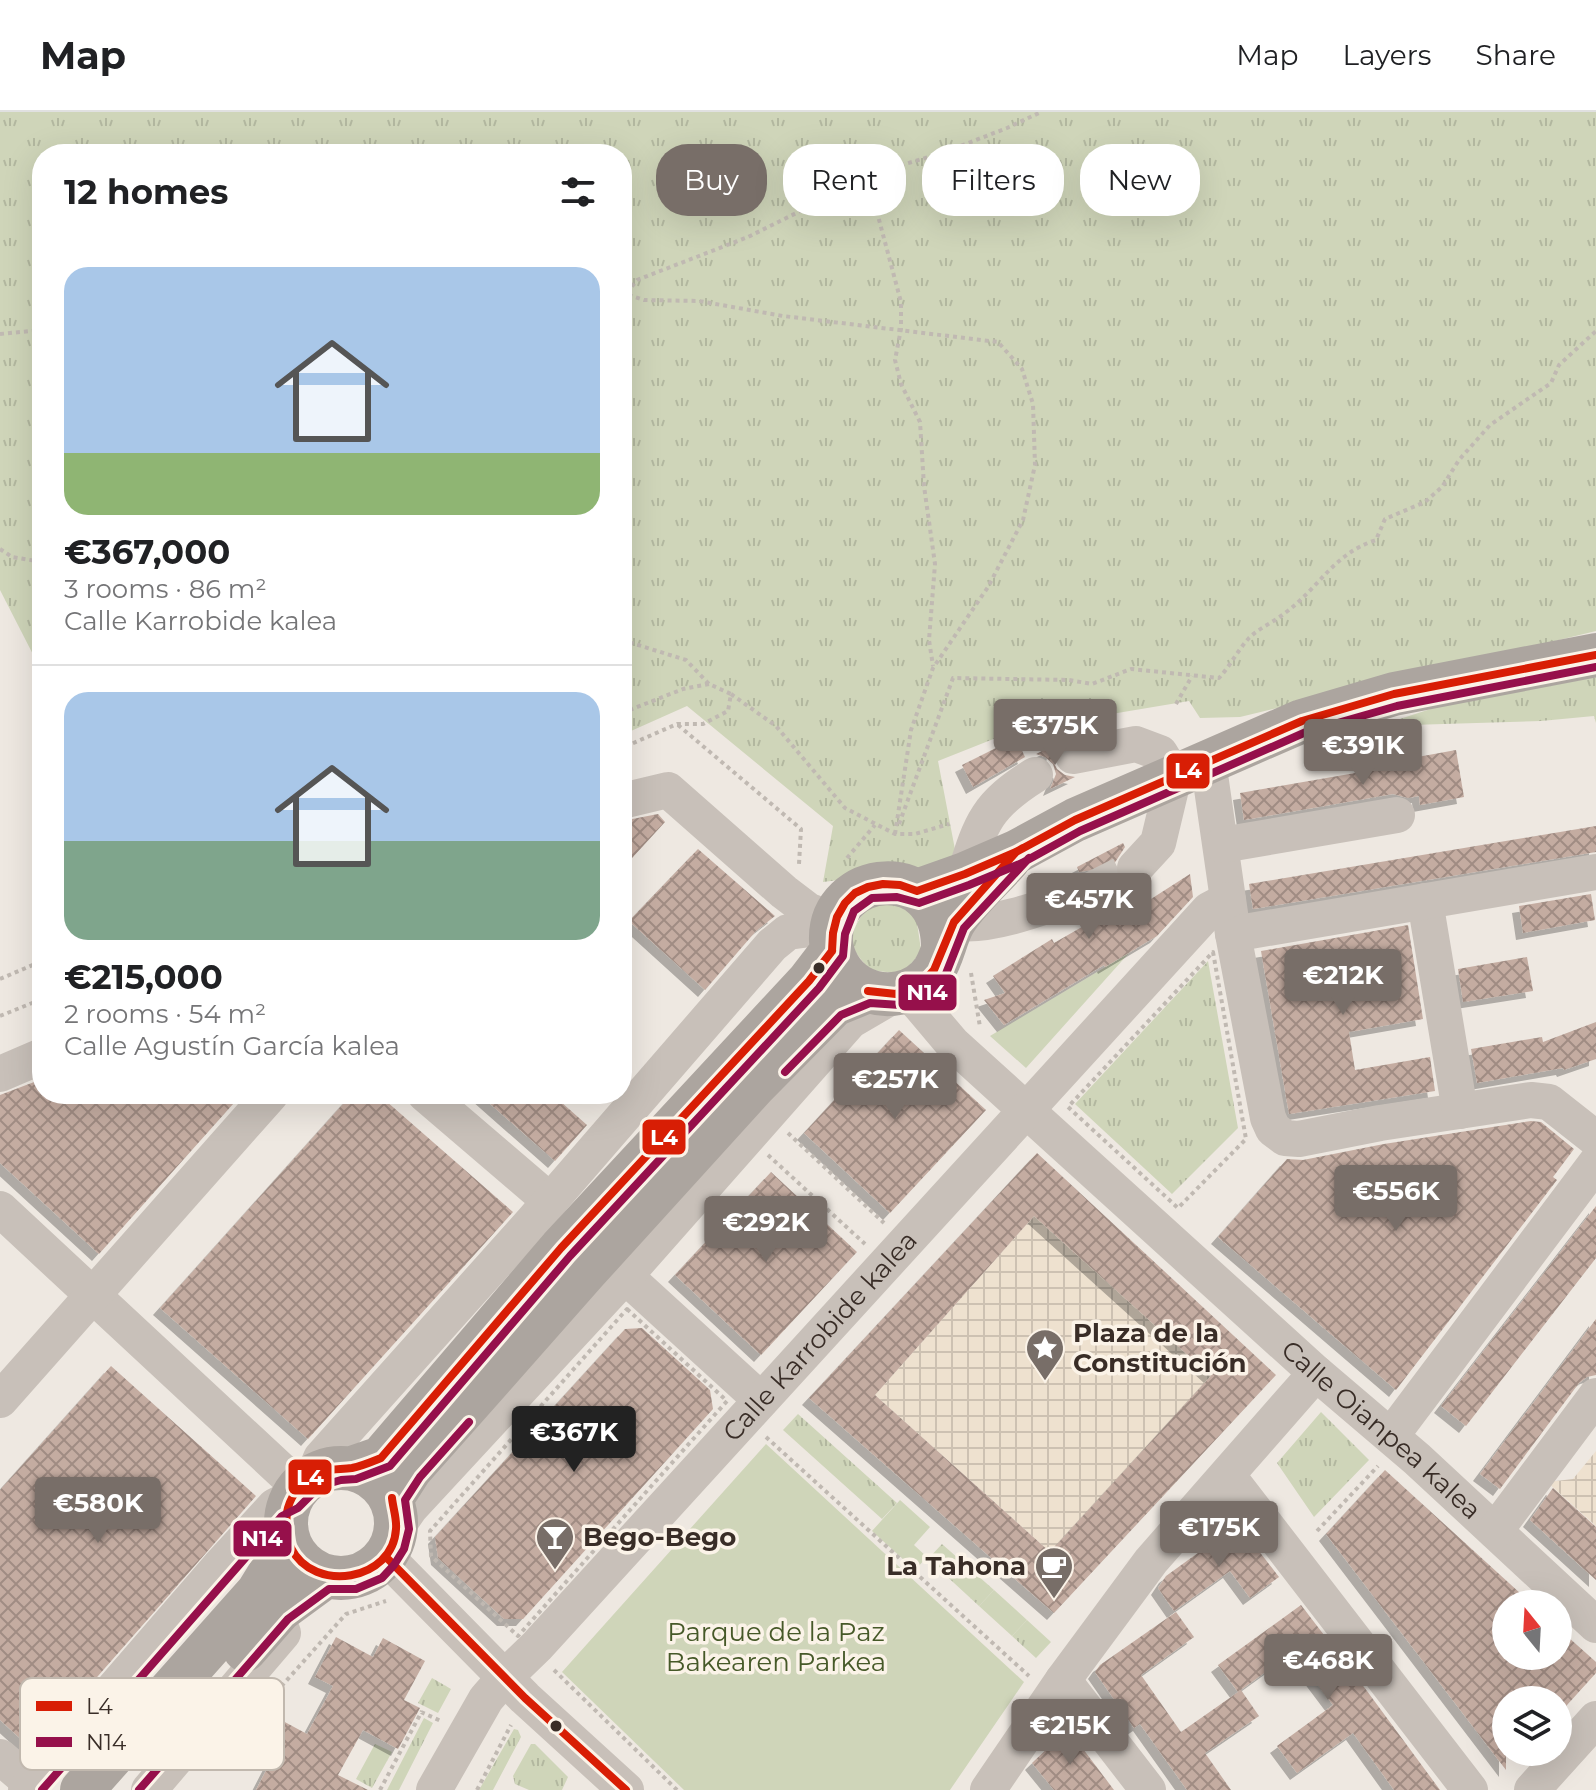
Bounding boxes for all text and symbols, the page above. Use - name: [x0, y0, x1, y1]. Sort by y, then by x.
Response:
- text: Map: [40, 32, 126, 79]
- text: Map: [1236, 38, 1299, 72]
- text: Layers: [1343, 38, 1432, 72]
- text: Share: [1476, 38, 1556, 72]
- chip: Buy: [656, 144, 767, 216]
- chip: Rent: [783, 144, 906, 216]
- chip: Filters: [922, 144, 1064, 216]
- chip: New: [1080, 144, 1200, 216]
- icon: filters: [556, 170, 600, 214]
- text: 12 homes: [64, 171, 228, 213]
- icon: home: [260, 319, 404, 463]
- text: €367,000: [64, 531, 230, 573]
- text: 3 rooms · 86 m²: [64, 573, 267, 605]
- text: Calle Karrobide kalea: [64, 605, 337, 637]
- pin: €375K: [999, 699, 1111, 767]
- text: €375K: [1012, 709, 1098, 741]
- pin: €391K: [1307, 719, 1419, 787]
- text: €391K: [1322, 729, 1404, 761]
- icon: home: [260, 744, 404, 888]
- line badge: L4: [1165, 752, 1211, 790]
- text: L4: [1174, 757, 1202, 784]
- pin: €457K: [1033, 873, 1145, 941]
- text: €457K: [1044, 883, 1134, 915]
- pin: €212K: [1287, 949, 1399, 1017]
- text: €215,000: [64, 956, 223, 998]
- text: €212K: [1302, 959, 1384, 991]
- unlabelled marker: [811, 960, 827, 976]
- line badge: N14: [897, 973, 958, 1012]
- text: N14: [906, 979, 948, 1006]
- text: 2 rooms · 54 m²: [64, 998, 266, 1030]
- text: Calle Agustín García kalea: [64, 1030, 400, 1062]
- pin: €257K: [839, 1053, 951, 1121]
- text: €257K: [852, 1063, 938, 1095]
- line badge: L4: [641, 1118, 687, 1156]
- text: L4: [650, 1124, 678, 1151]
- pin: €556K: [1340, 1165, 1452, 1233]
- text: €556K: [1352, 1175, 1440, 1207]
- pin: €292K: [710, 1196, 822, 1264]
- text: €292K: [722, 1206, 810, 1238]
- street label: Calle Karrobide kalea: [716, 1224, 924, 1448]
- place label: Plaza de la Constitución: [1073, 1317, 1247, 1379]
- place icon: Plaza de la Constitución: [1024, 1327, 1066, 1382]
- street label: Calle Oianpea kalea: [1275, 1334, 1488, 1526]
- pin: €367K: [518, 1406, 630, 1474]
- text: €367K: [530, 1416, 618, 1448]
- line badge: L4: [287, 1458, 333, 1496]
- text: L4: [296, 1464, 324, 1491]
- pin: €580K: [42, 1477, 154, 1545]
- text: €580K: [53, 1487, 143, 1519]
- pin: €175K: [1163, 1501, 1275, 1569]
- text: €175K: [1178, 1511, 1260, 1543]
- bar icon: Bego-Bego: [534, 1516, 576, 1571]
- line badge: N14: [232, 1519, 293, 1558]
- place label: Bego-Bego: [583, 1521, 736, 1553]
- text: N14: [241, 1525, 283, 1552]
- cafe icon: La Tahona: [1033, 1545, 1075, 1600]
- place label: La Tahona: [886, 1550, 1026, 1582]
- north arrow: [1492, 1590, 1572, 1670]
- map controls: [1492, 1590, 1572, 1766]
- park label: Parque de la Paz Bakearen Parkea: [666, 1616, 886, 1678]
- pin: €468K: [1272, 1634, 1384, 1702]
- text: €468K: [1282, 1644, 1374, 1676]
- legend: [20, 1678, 284, 1770]
- button: layers: [1492, 1686, 1572, 1766]
- text: L4: [86, 1693, 113, 1720]
- pin: €215K: [1014, 1699, 1126, 1767]
- text: €215K: [1029, 1709, 1111, 1741]
- unlabelled marker: [548, 1718, 564, 1734]
- text: N14: [86, 1729, 127, 1756]

